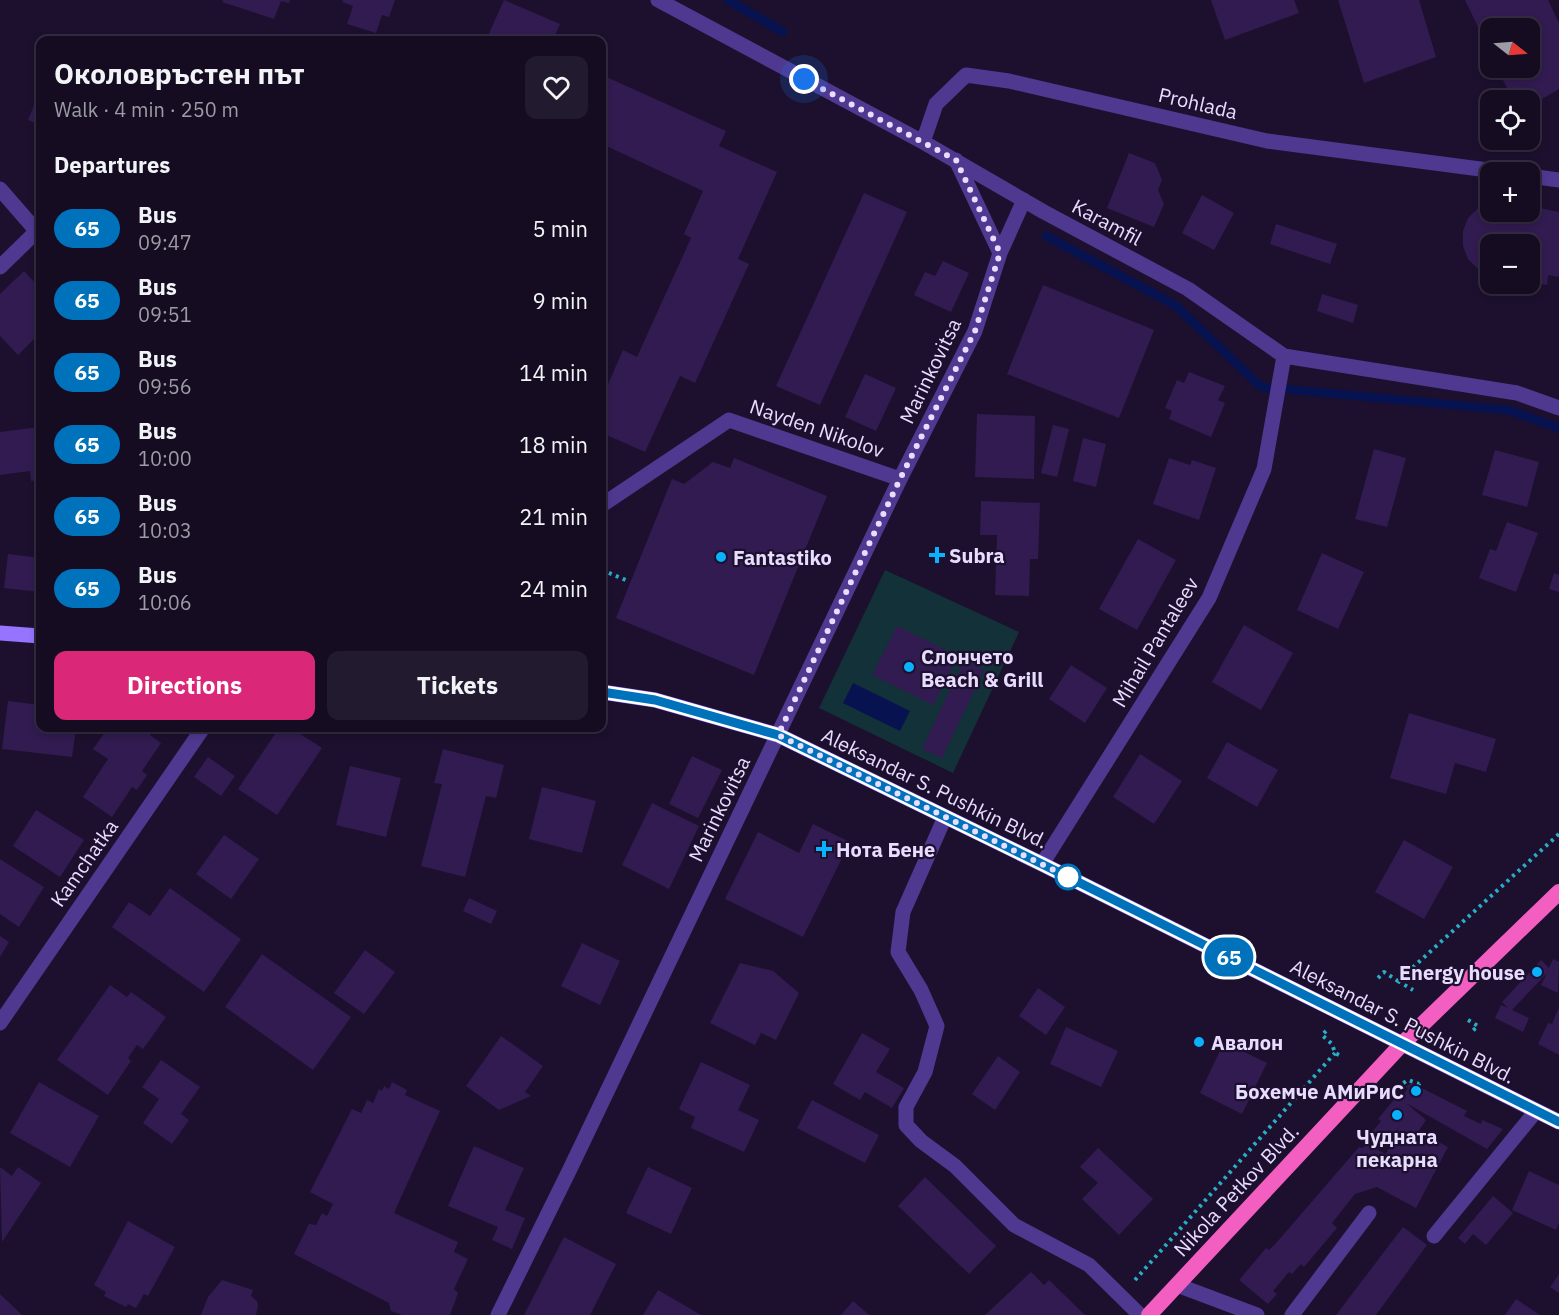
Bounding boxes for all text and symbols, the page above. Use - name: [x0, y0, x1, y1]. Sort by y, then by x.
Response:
- north arrow: [1480, 18, 1540, 78]
- map controls: [1480, 18, 1540, 294]
- text: Околовръстен път: [54, 55, 305, 92]
- button: heart: [525, 56, 588, 119]
- your location: [789, 64, 819, 94]
- street label: Prohlada: [1156, 81, 1240, 125]
- button: locate: [1480, 90, 1540, 150]
- text: Walk · 4 min · 250 m: [54, 96, 239, 123]
- text: Departures: [54, 150, 170, 179]
- button: +: [1480, 162, 1540, 222]
- street label: Karamfil: [1067, 192, 1147, 252]
- text: Bus: [138, 200, 177, 229]
- text: 65: [74, 214, 100, 242]
- text: 5 min: [532, 214, 588, 243]
- text: 09:47: [138, 229, 192, 256]
- button: −: [1480, 234, 1540, 294]
- text: Bus: [138, 272, 177, 301]
- text: 65: [74, 286, 100, 314]
- text: 9 min: [532, 286, 588, 315]
- text: 09:51: [138, 301, 192, 328]
- street label: Marinkovitsa: [893, 314, 967, 428]
- text: Bus: [138, 344, 177, 373]
- text: 65: [74, 358, 100, 386]
- text: 14 min: [519, 358, 588, 387]
- text: 09:56: [138, 373, 192, 400]
- street label: Nayden Nikolov: [746, 392, 888, 464]
- text: Bus: [138, 416, 177, 445]
- text: 65: [74, 430, 100, 458]
- text: 18 min: [519, 430, 588, 459]
- text: 10:00: [138, 445, 192, 472]
- text: Bus: [138, 488, 177, 517]
- text: 65: [74, 502, 100, 530]
- text: 21 min: [519, 502, 588, 531]
- text: 10:03: [138, 517, 192, 544]
- place label: Subra: [949, 542, 1005, 569]
- place label: Fantastiko: [733, 544, 832, 571]
- marker: Subra: [930, 548, 944, 562]
- marker: Fantastiko: [714, 550, 728, 564]
- text: Bus: [138, 560, 177, 589]
- street label: Mihail Pantaleev: [1106, 572, 1205, 712]
- text: 65: [74, 574, 100, 602]
- text: 24 min: [519, 574, 588, 603]
- text: 10:06: [138, 589, 192, 616]
- place label: Слончето Beach & Grill: [921, 643, 1043, 693]
- button: Directions: [54, 651, 315, 720]
- button: Tickets: [327, 651, 588, 720]
- marker: Слончето Beach & Grill: [902, 660, 916, 674]
- street label: Aleksandar S. Pushkin Blvd.: [817, 721, 1053, 855]
- street label: Marinkovitsa: [682, 752, 756, 866]
- street label: Kamchatka: [44, 814, 124, 912]
- place label: Нота Бене: [836, 836, 935, 863]
- marker: Нота Бене: [817, 842, 831, 856]
- unlabelled marker: [1055, 864, 1081, 890]
- line badge: 65: [1202, 938, 1256, 976]
- text: 65: [1216, 943, 1242, 971]
- street label: Aleksandar S. Pushkin Blvd.: [1286, 953, 1520, 1089]
- place label: Energy house: [1399, 959, 1525, 986]
- marker: Energy house: [1530, 965, 1544, 979]
- place label: Авалон: [1211, 1029, 1283, 1056]
- marker: Авалон: [1192, 1035, 1206, 1049]
- place label: Бохемче АМиРиС: [1235, 1078, 1404, 1105]
- marker: Бохемче АМиРиС: [1409, 1084, 1423, 1098]
- marker: Чудната пекарна: [1390, 1108, 1404, 1122]
- street label: Nikola Petkov Blvd.: [1168, 1118, 1304, 1262]
- place label: Чудната пекарна: [1356, 1123, 1438, 1173]

